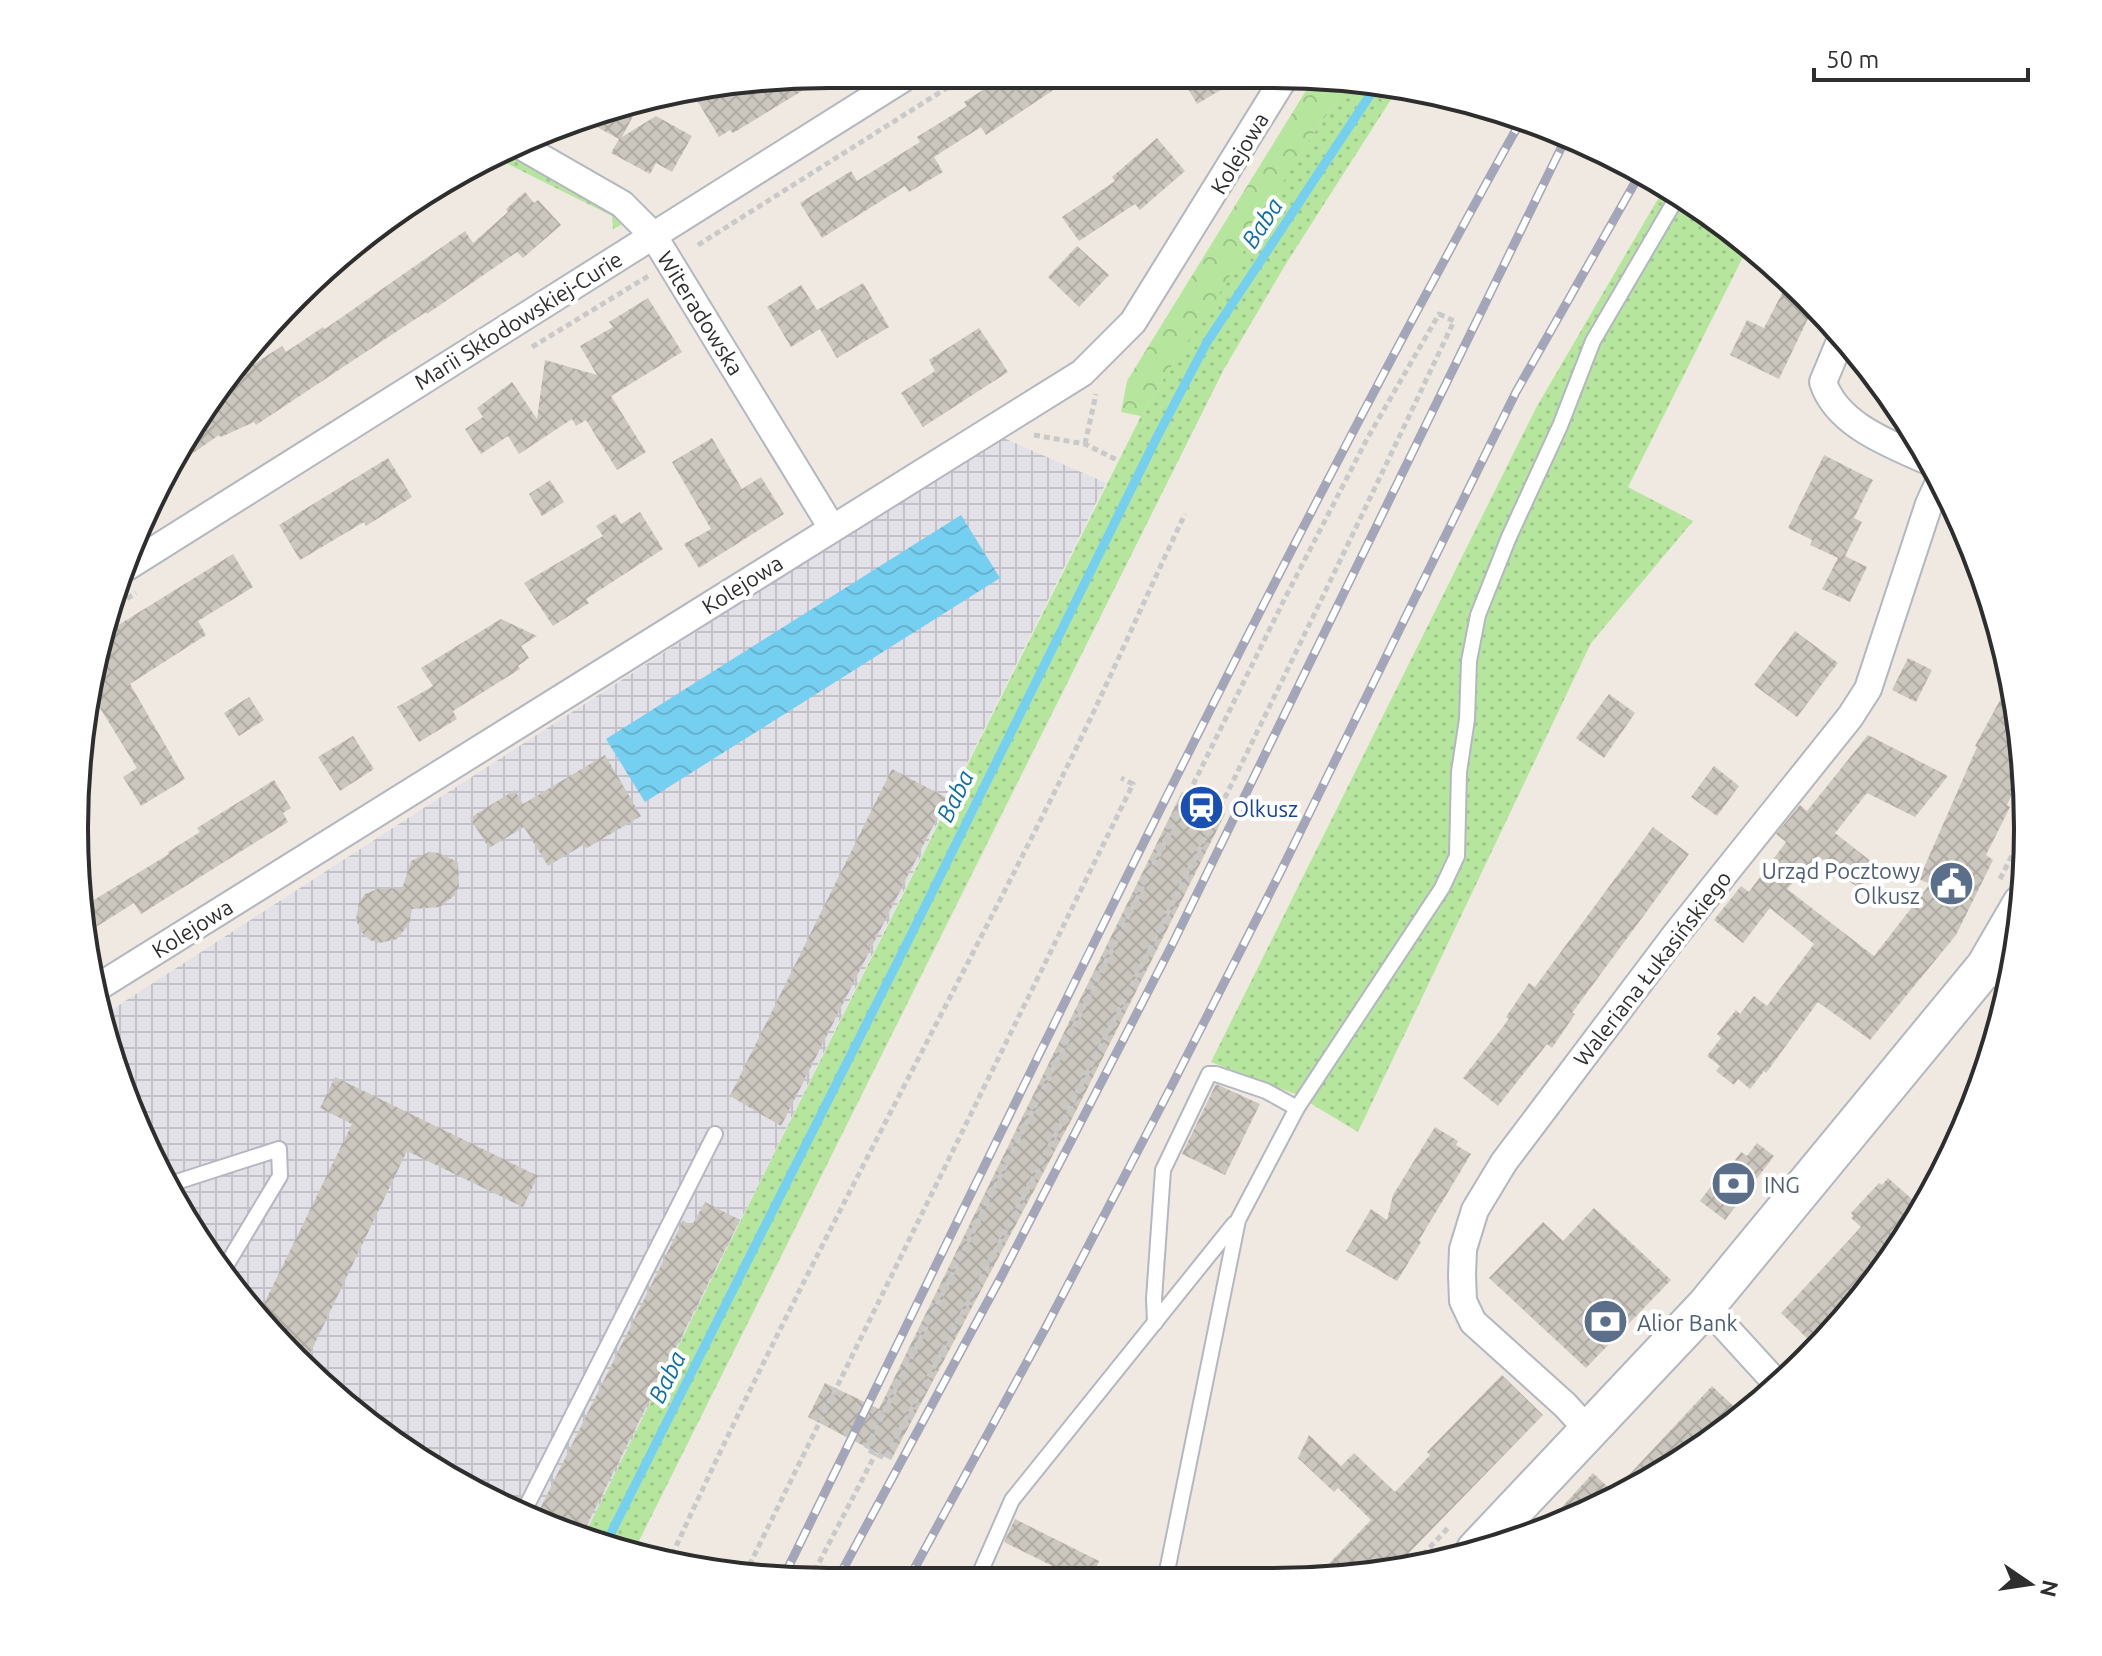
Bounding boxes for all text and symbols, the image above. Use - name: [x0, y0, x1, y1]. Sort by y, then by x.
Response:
- scale bar: [1814, 32, 2028, 82]
- text: 50 m: [1826, 46, 1879, 73]
- street label: Kolejowa: [1205, 108, 1273, 198]
- water label: Baba: [1236, 193, 1288, 253]
- street label: Marii Skłodowskiej-Curie: [410, 246, 626, 394]
- street label: Witeradowska: [653, 246, 749, 380]
- street label: Kolejowa: [697, 549, 787, 619]
- water label: Baba: [931, 766, 979, 826]
- station icon: Olkusz: [1177, 784, 1225, 832]
- place label: Olkusz: [1232, 796, 1298, 821]
- place label: Urząd Pocztowy Olkusz: [1762, 858, 1920, 908]
- public building icon: Urząd Pocztowy Olkusz: [1927, 859, 1975, 907]
- street label: Waleriana Łukasińskiego: [1568, 865, 1736, 1071]
- street label: Kolejowa: [147, 893, 237, 963]
- bank icon: ING: [1709, 1160, 1757, 1208]
- place label: ING: [1764, 1172, 1800, 1197]
- bank icon: Alior Bank: [1582, 1298, 1630, 1346]
- place label: Alior Bank: [1637, 1310, 1738, 1335]
- water label: Baba: [643, 1347, 691, 1407]
- north arrow: [1990, 1544, 2070, 1624]
- text: N: [2036, 1578, 2064, 1599]

